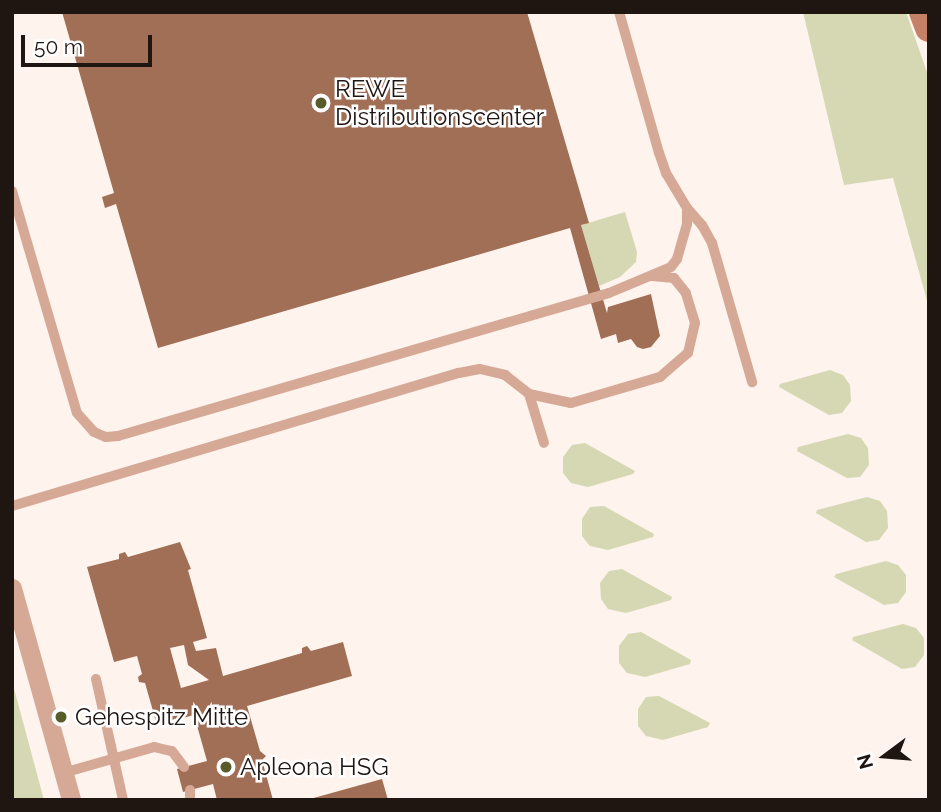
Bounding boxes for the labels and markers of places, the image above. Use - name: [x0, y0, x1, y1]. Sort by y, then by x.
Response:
- place label: REWE Distributionscenter: [335, 75, 544, 131]
- marker: REWE Distributionscenter: [313, 95, 329, 111]
- place label: Gehespitz Mitte: [75, 703, 248, 731]
- marker: Gehespitz Mitte: [53, 709, 69, 725]
- place label: Apleona HSG: [240, 753, 389, 781]
- marker: Apleona HSG: [218, 759, 234, 775]

